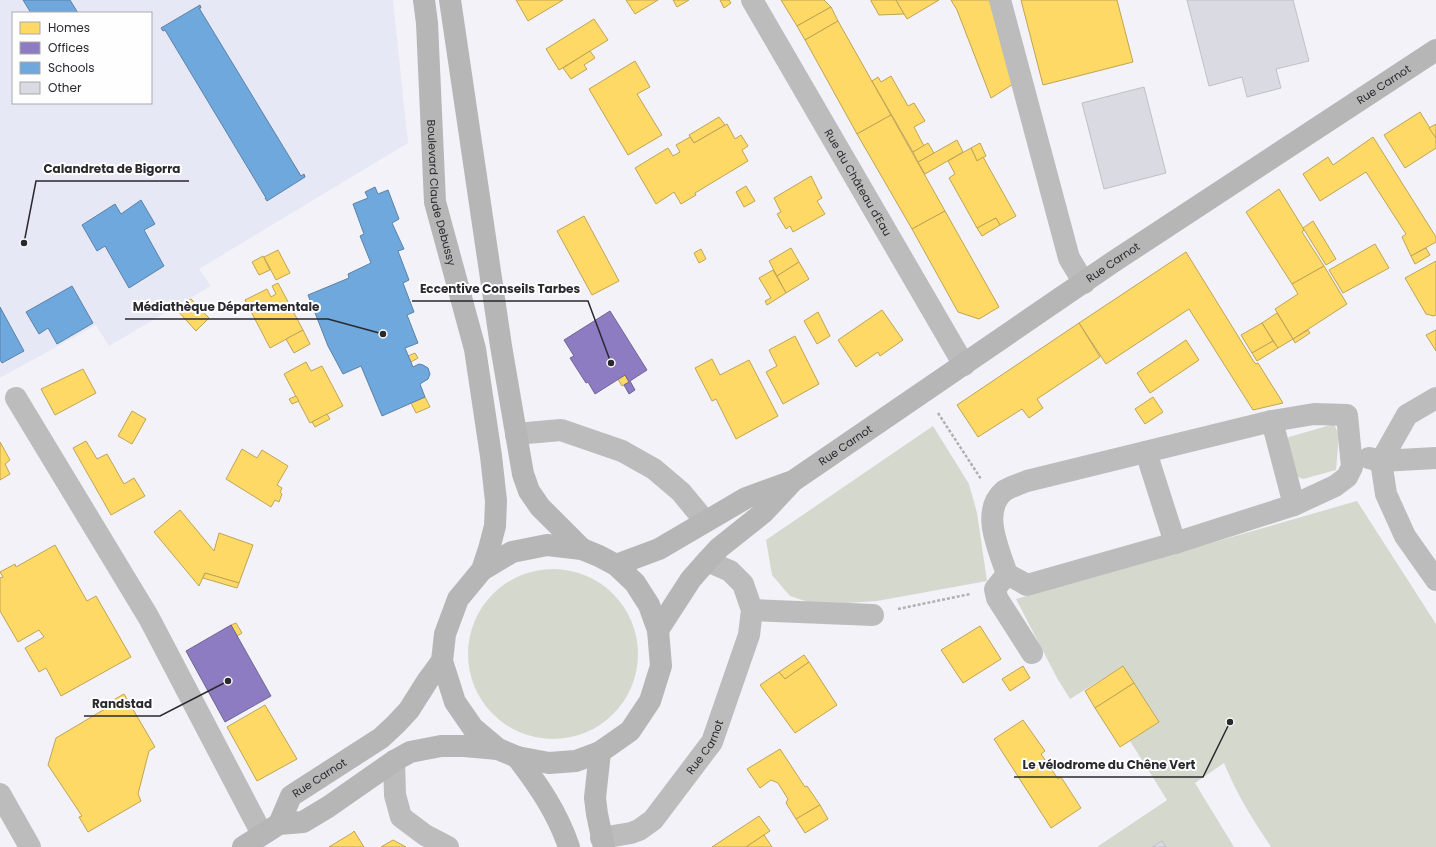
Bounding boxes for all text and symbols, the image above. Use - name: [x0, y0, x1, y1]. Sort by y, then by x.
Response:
- legend: [12, 12, 152, 104]
- text: Homes: [48, 19, 90, 36]
- text: Offices: [48, 39, 89, 56]
- text: Schools: [48, 59, 95, 76]
- street label: Rue Carnot: [1353, 61, 1414, 108]
- text: Other: [48, 79, 82, 96]
- street label: Boulevard Claude Debussy: [423, 119, 460, 268]
- street label: Rue du Château d'Eau: [821, 126, 895, 239]
- callout: Calandreta de Bigorra: [36, 157, 189, 181]
- text: Calandreta de Bigorra: [43, 160, 181, 177]
- street label: Rue Carnot: [1083, 239, 1143, 286]
- callout: Eccentive Conseils Tarbes: [412, 277, 588, 301]
- text: Eccentive Conseils Tarbes: [420, 280, 580, 297]
- callout: Médiathèque Départementale: [125, 295, 328, 319]
- text: Médiathèque Départementale: [133, 298, 320, 315]
- street label: Rue Carnot: [815, 421, 875, 469]
- callout: Randstad: [84, 692, 160, 716]
- text: Randstad: [92, 695, 152, 712]
- street label: Rue Carnot: [682, 718, 727, 778]
- callout: Le vélodrome du Chêne Vert: [1014, 753, 1203, 777]
- street label: Rue Carnot: [289, 754, 349, 801]
- text: Le vélodrome du Chêne Vert: [1023, 756, 1196, 773]

